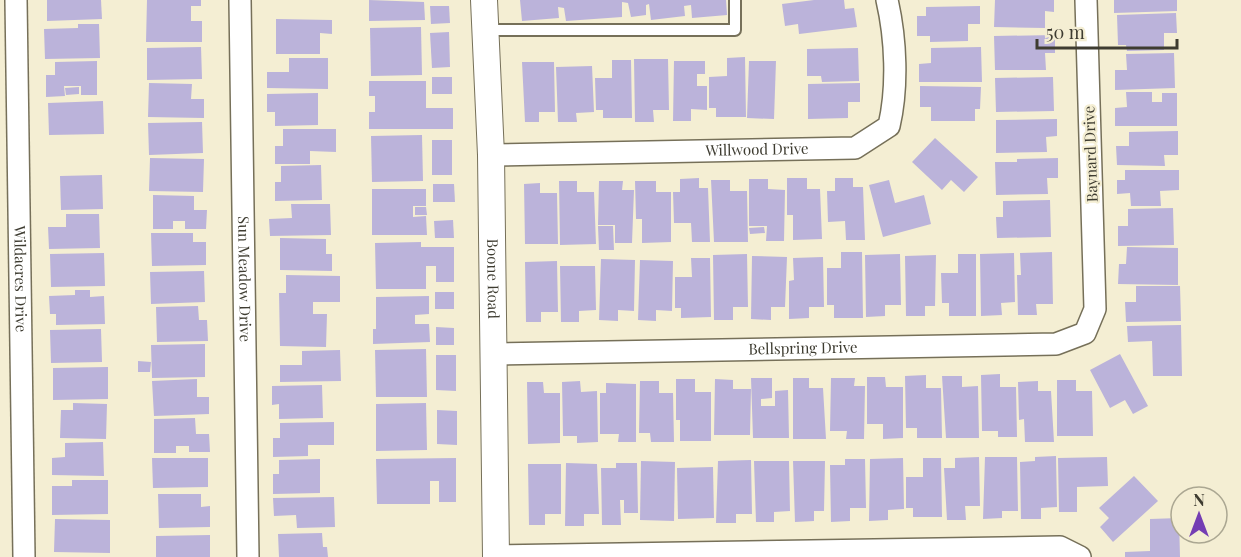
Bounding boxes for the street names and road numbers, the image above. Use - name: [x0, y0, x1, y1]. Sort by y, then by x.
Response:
- street label: Baynard Drive: [1078, 106, 1102, 202]
- street label: Willwood Drive: [704, 138, 809, 160]
- street label: Sun Meadow Drive: [234, 216, 256, 342]
- street label: Wildacres Drive: [10, 225, 32, 332]
- street label: Boone Road: [483, 239, 504, 319]
- street label: Bellspring Drive: [748, 337, 858, 358]

